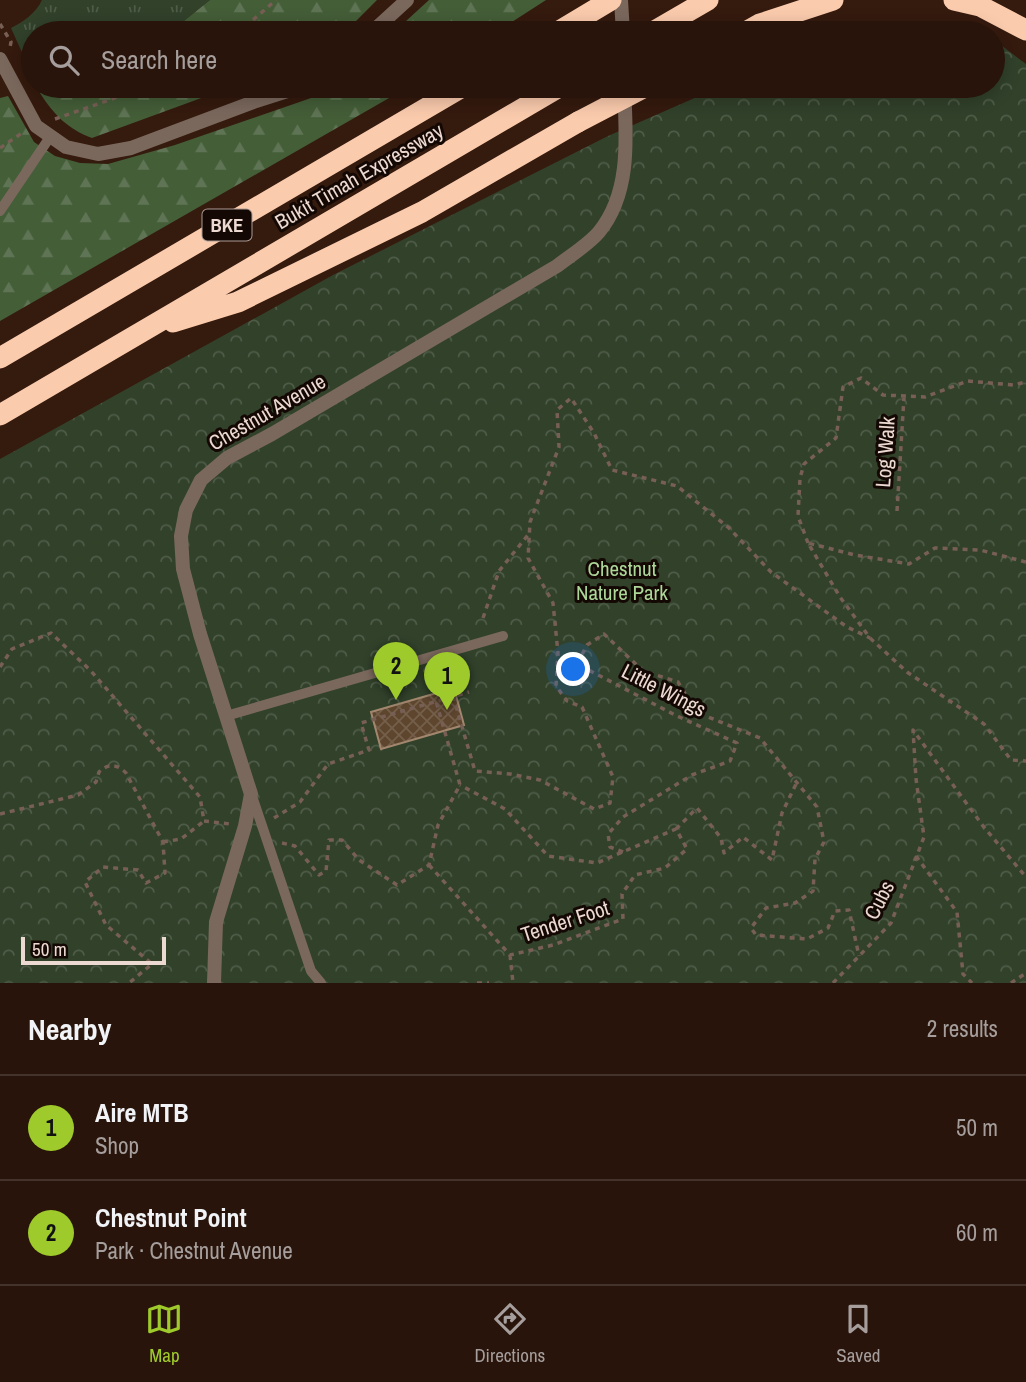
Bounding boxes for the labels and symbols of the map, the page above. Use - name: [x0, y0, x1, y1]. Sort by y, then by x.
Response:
- street label: Bukit Timah Expressway: [270, 116, 449, 236]
- road number: BKE: [202, 210, 252, 241]
- street label: Chestnut Avenue: [203, 367, 331, 457]
- street label: Log Walk: [868, 415, 902, 489]
- park label: Chestnut Nature Park: [576, 554, 668, 607]
- pin: 2: [373, 642, 419, 700]
- pin: 1: [424, 652, 470, 710]
- your location: [556, 652, 590, 686]
- street label: Little Wings: [617, 656, 711, 724]
- street label: Cubs: [857, 876, 901, 924]
- street label: Tender Foot: [517, 893, 613, 949]
- scale bar: [21, 934, 166, 966]

